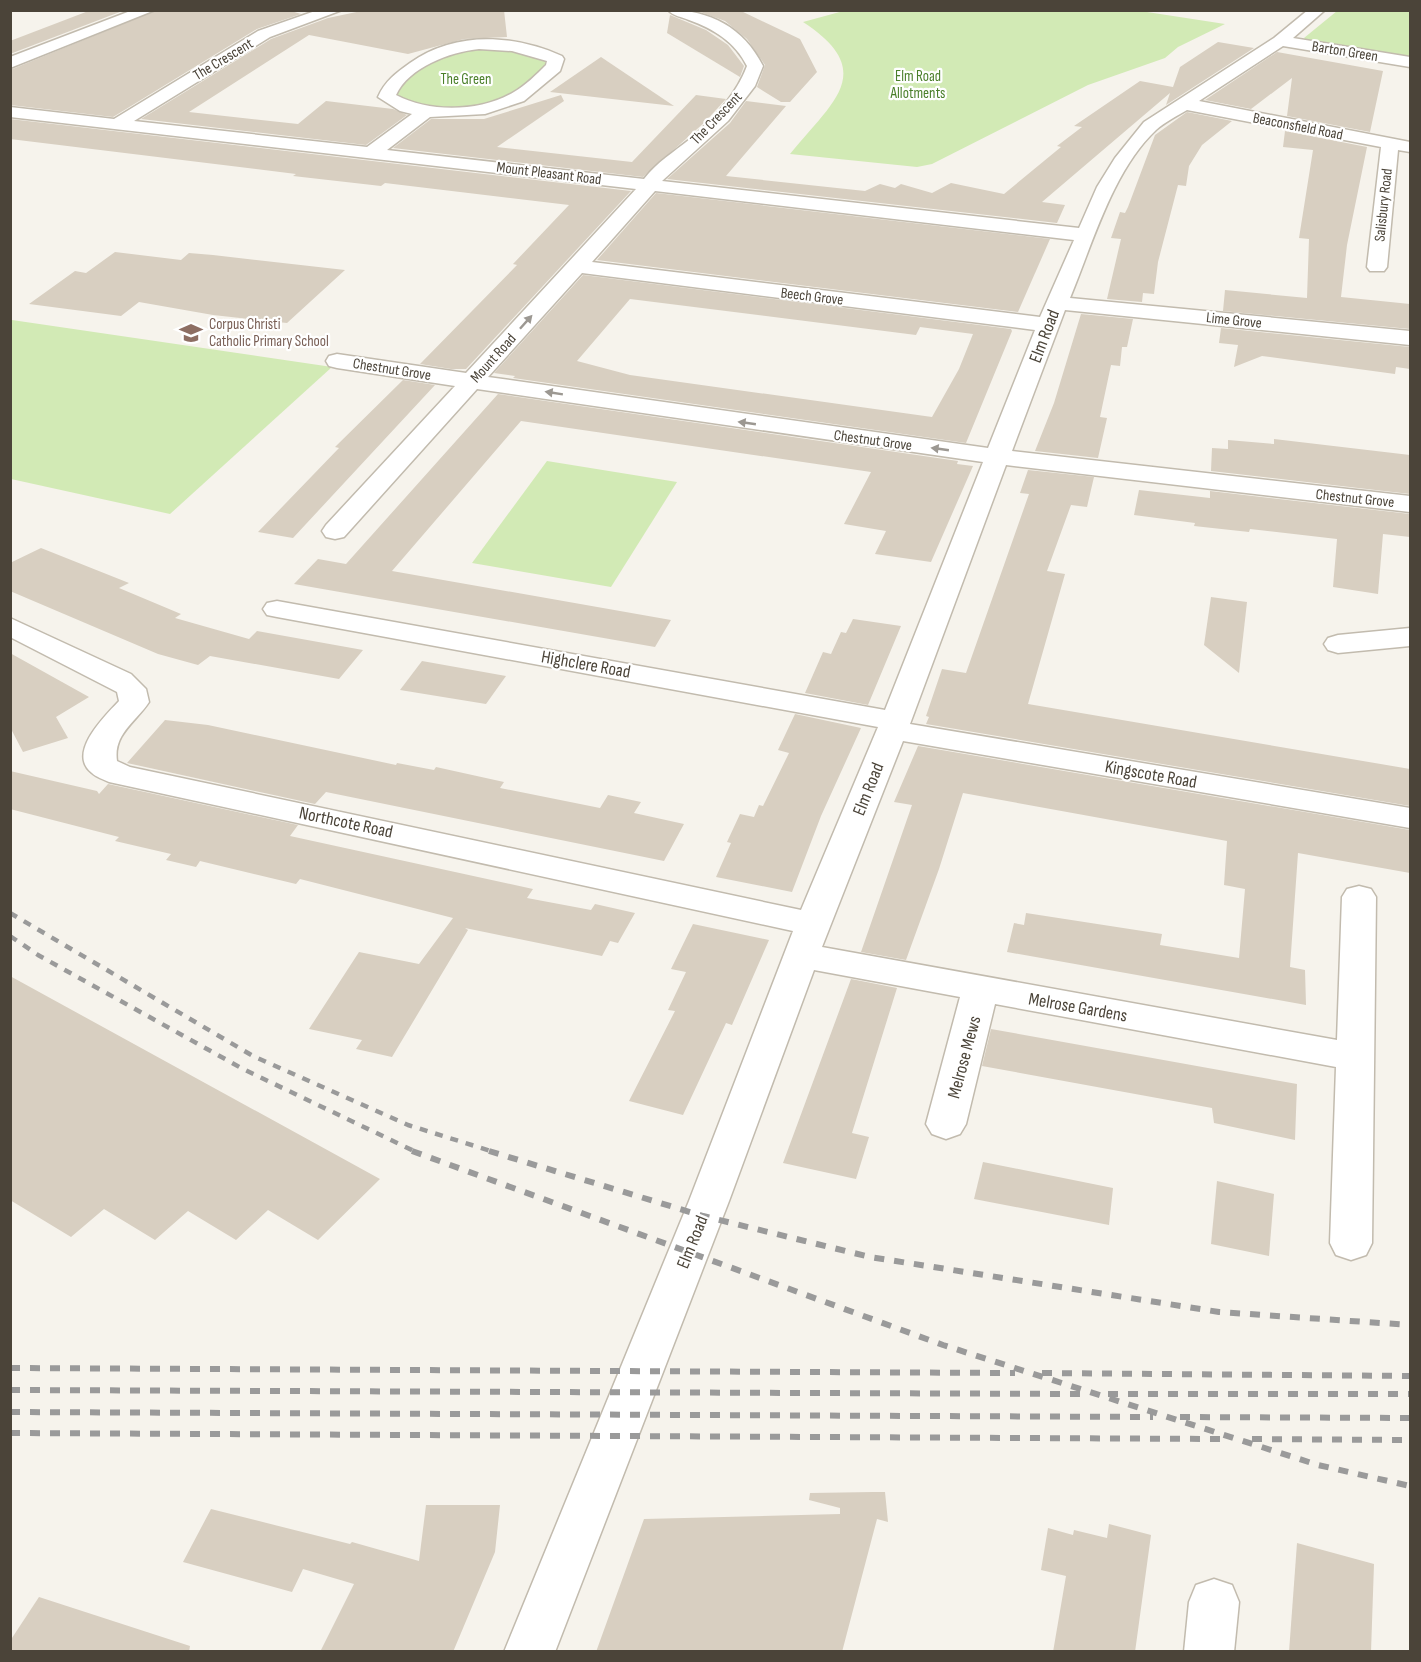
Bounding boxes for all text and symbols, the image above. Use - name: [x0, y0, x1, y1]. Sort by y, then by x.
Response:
- street label: The Crescent: [190, 34, 257, 85]
- street label: Barton Green: [1311, 37, 1379, 66]
- park label: Elm Road Allotments: [889, 67, 946, 103]
- park label: The Green: [441, 70, 491, 89]
- street label: The Crescent: [686, 88, 747, 149]
- street label: Beaconsfield Road: [1251, 108, 1345, 145]
- street label: Mount Pleasant Road: [495, 158, 602, 189]
- street label: Salisbury Road: [1370, 167, 1397, 243]
- street label: Beech Grove: [780, 283, 844, 310]
- street label: Elm Road: [1025, 307, 1064, 366]
- street label: Lime Grove: [1205, 308, 1263, 333]
- place label: Corpus Christi Catholic Primary School: [209, 315, 329, 351]
- one-way arrow: [519, 315, 532, 330]
- school or university icon: Corpus Christi Catholic Primary School: [178, 320, 204, 346]
- street label: Mount Road: [466, 330, 520, 387]
- street label: Chestnut Grove: [352, 354, 432, 385]
- one-way arrow: [545, 389, 564, 398]
- one-way arrow: [738, 418, 757, 427]
- street label: Chestnut Grove: [833, 426, 913, 455]
- one-way arrow: [931, 444, 950, 454]
- street label: Chestnut Grove: [1315, 485, 1395, 512]
- street label: Highclere Road: [540, 646, 632, 683]
- street label: Kingscote Road: [1103, 756, 1198, 793]
- street label: Elm Road: [848, 760, 889, 819]
- street label: Northcote Road: [297, 802, 395, 843]
- street label: Melrose Gardens: [1027, 988, 1129, 1026]
- street label: Melrose Mews: [943, 1014, 986, 1101]
- street label: Elm Road: [672, 1213, 713, 1272]

